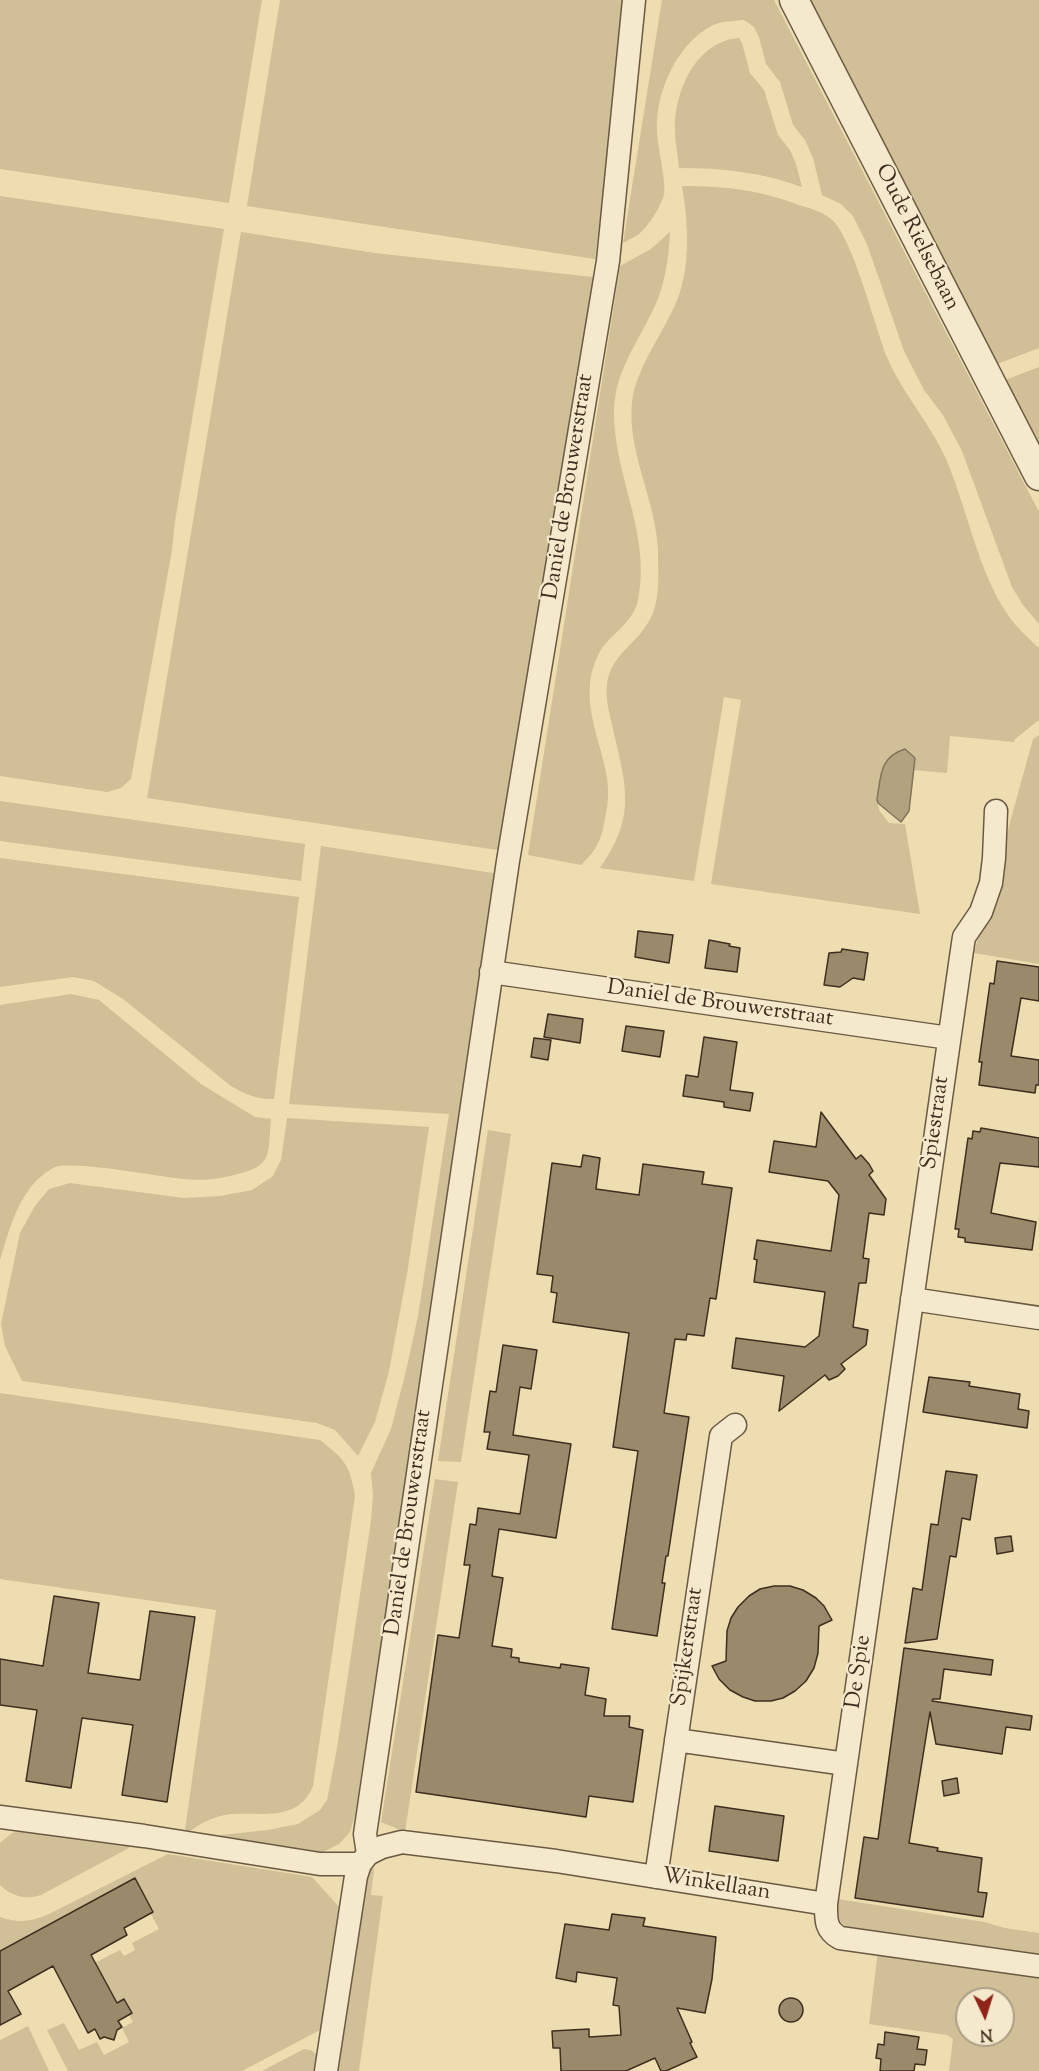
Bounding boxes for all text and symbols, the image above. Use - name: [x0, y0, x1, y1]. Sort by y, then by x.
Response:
- street label: Oude Rielsebaan: [868, 160, 964, 316]
- street label: Daniel de Brouwerstraat: [539, 372, 601, 602]
- street label: Daniel de Brouwerstraat: [605, 976, 835, 1034]
- street label: Spiestraat: [917, 1075, 957, 1171]
- street label: Daniel de Brouwerstraat: [381, 1408, 439, 1638]
- street label: Spijkerstraat: [668, 1586, 710, 1708]
- street label: De Spie: [842, 1633, 878, 1711]
- street label: Winkellaan: [660, 1864, 772, 1908]
- north arrow: [955, 1987, 1015, 2047]
- text: N: [979, 2022, 993, 2045]

